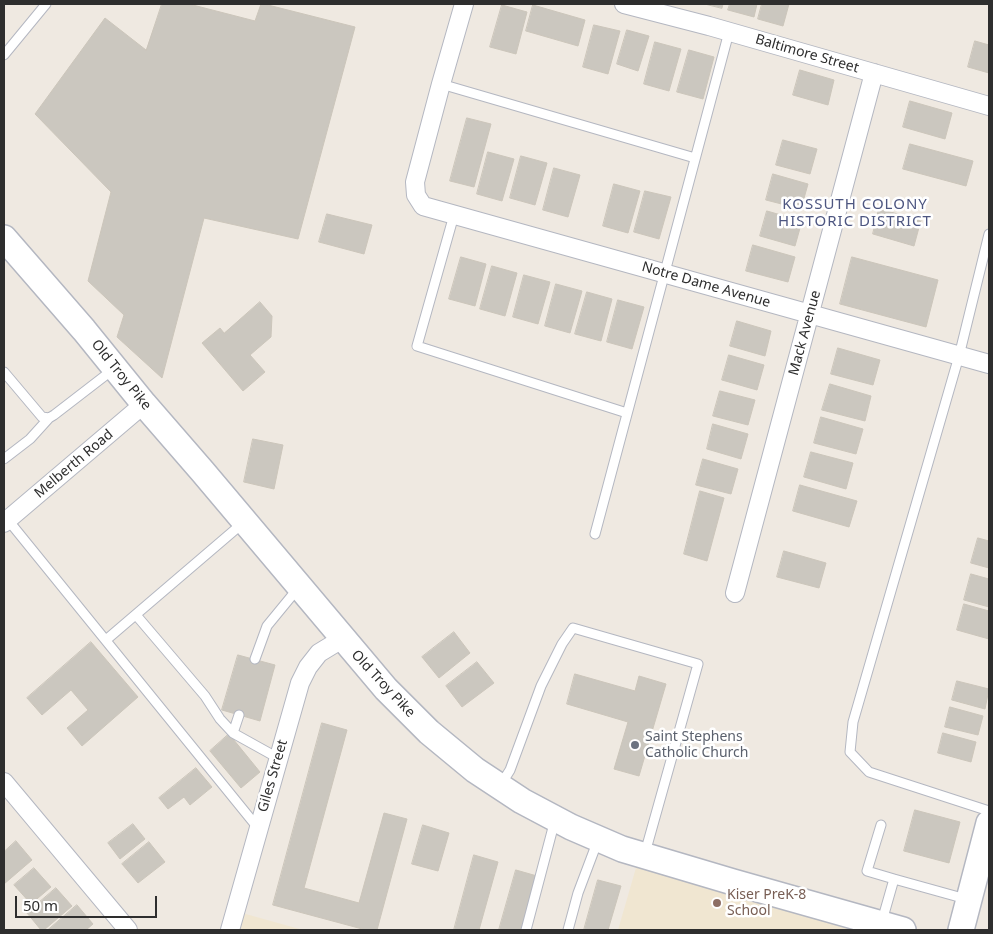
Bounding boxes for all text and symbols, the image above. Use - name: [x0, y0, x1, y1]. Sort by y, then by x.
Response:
- street label: Baltimore Street: [753, 31, 861, 77]
- district label: KOSSUTH COLONY HISTORIC DISTRICT: [776, 196, 934, 231]
- street label: Notre Dame Avenue: [640, 259, 772, 311]
- street label: Mack Avenue: [786, 289, 824, 377]
- street label: Old Troy Pike: [87, 336, 155, 414]
- street label: Melberth Road: [31, 426, 117, 502]
- street label: Old Troy Pike: [348, 647, 418, 721]
- place label: Saint Stephens Catholic Church: [645, 729, 748, 762]
- street label: Giles Street: [255, 738, 291, 814]
- marker: Saint Stephens Catholic Church: [629, 739, 641, 751]
- scale bar: [18, 886, 160, 918]
- place label: Kiser PreK-8 School: [727, 887, 806, 920]
- text: 50 m: [23, 895, 58, 915]
- marker: Kiser PreK-8 School: [711, 897, 723, 909]

